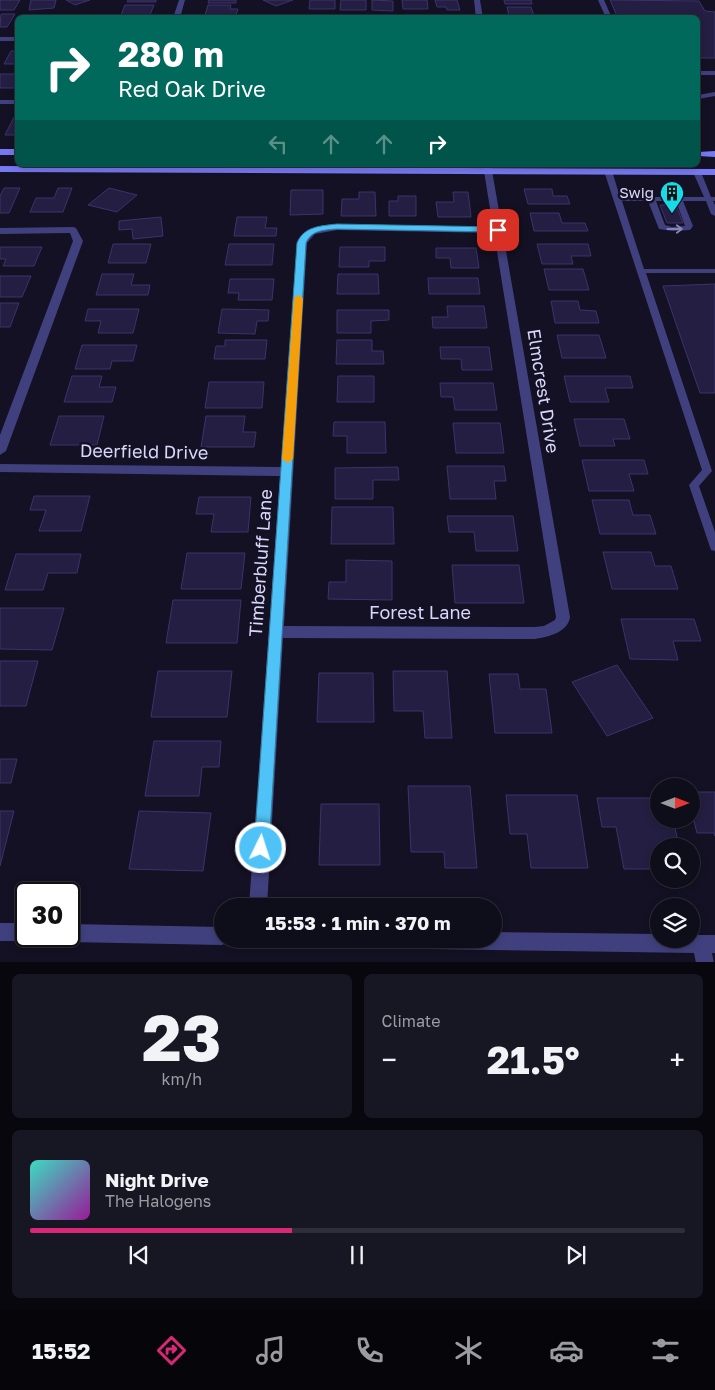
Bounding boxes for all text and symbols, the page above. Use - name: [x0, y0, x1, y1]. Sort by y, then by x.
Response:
- text: 280 m: [118, 33, 224, 75]
- icon: right: [35, 35, 100, 100]
- text: Red Oak Drive: [118, 75, 266, 102]
- icon: left: [264, 130, 292, 158]
- icon: ahead: [317, 130, 345, 158]
- icon: ahead: [370, 130, 398, 158]
- icon: right: [423, 130, 451, 158]
- building icon: Swig: [659, 180, 685, 214]
- place label: Swig: [619, 183, 654, 201]
- pin: [477, 209, 519, 251]
- icon: arrive: [484, 216, 512, 244]
- one-way arrow: [666, 224, 683, 234]
- street label: Elmcrest Drive: [523, 327, 565, 455]
- street label: Deerfield Drive: [80, 439, 208, 463]
- street label: Timberbluff Lane: [244, 488, 276, 638]
- street label: Forest Lane: [369, 601, 471, 623]
- north arrow: [650, 778, 700, 828]
- map controls: [650, 778, 700, 948]
- position arrow: [234, 821, 286, 873]
- button: search: [650, 838, 700, 888]
- speed limit sign: 30: [15, 882, 80, 947]
- button: layers: [650, 898, 700, 948]
- text: 15:53 · 1 min · 370 m: [265, 911, 451, 934]
- text: 23: [142, 997, 221, 1075]
- text: Climate: [382, 1011, 441, 1031]
- text: 21.5°: [487, 1037, 580, 1082]
- text: −: [382, 1043, 397, 1076]
- text: +: [670, 1043, 685, 1076]
- text: km/h: [161, 1069, 202, 1089]
- text: Night Drive: [105, 1168, 209, 1191]
- text: The Halogens: [105, 1191, 211, 1211]
- icon: previous: [125, 1241, 153, 1269]
- icon: pause: [343, 1241, 371, 1269]
- icon: next: [562, 1241, 590, 1269]
- icon: directions: [154, 1333, 189, 1368]
- icon: music: [253, 1333, 288, 1368]
- icon: phone: [352, 1333, 387, 1368]
- icon: climate: [451, 1333, 486, 1368]
- icon: car: [549, 1333, 584, 1368]
- icon: filters: [648, 1333, 683, 1368]
- text: 15:52: [32, 1337, 91, 1364]

